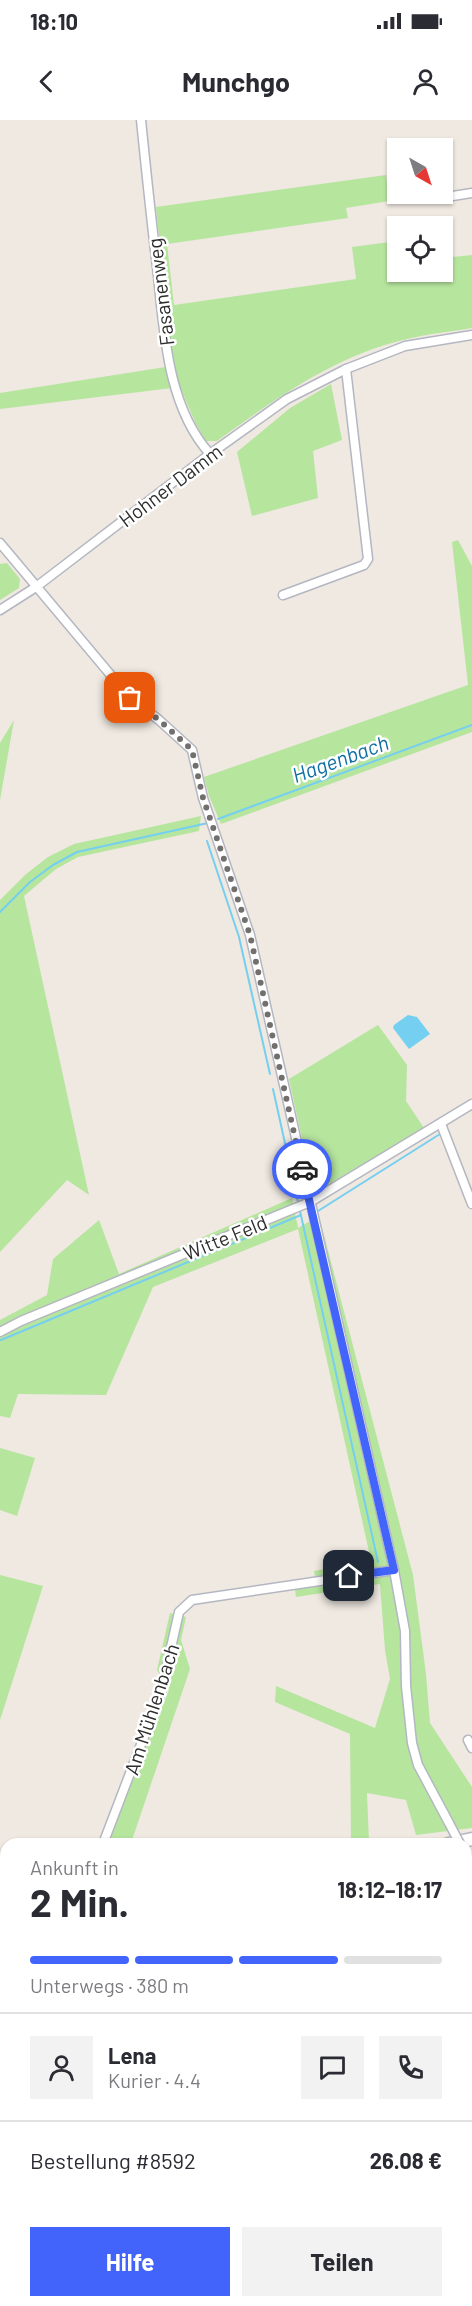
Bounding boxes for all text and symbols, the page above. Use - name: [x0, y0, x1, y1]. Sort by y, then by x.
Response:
- text: 18:10: [30, 8, 78, 34]
- icon: back: [30, 65, 63, 98]
- text: Munchgo: [182, 65, 290, 97]
- icon: person: [409, 65, 442, 98]
- north arrow: [387, 138, 453, 204]
- map controls: [387, 138, 453, 282]
- button: locate: [387, 216, 453, 282]
- street label: Fasanenweg: [142, 237, 178, 347]
- street label: Hohner Damm: [114, 438, 226, 532]
- pin: [104, 672, 155, 723]
- icon: bag: [113, 681, 146, 714]
- water label: Hagenbach: [288, 729, 392, 787]
- courier: [272, 1139, 332, 1199]
- icon: car: [286, 1153, 319, 1186]
- street label: Witte Feld: [180, 1209, 270, 1265]
- pin: [323, 1550, 374, 1601]
- icon: home: [332, 1559, 365, 1592]
- street label: Am Mühlenbach: [118, 1640, 184, 1778]
- text: Ankunft in: [30, 1855, 119, 1879]
- text: 18:12–18:17: [337, 1876, 442, 1902]
- text: 2 Min.: [30, 1878, 129, 1925]
- text: Unterwegs · 380 m: [30, 1973, 189, 1997]
- button: person: [30, 2036, 93, 2099]
- button: chat: [301, 2036, 364, 2099]
- button: phone: [379, 2036, 442, 2099]
- text: Lena: [108, 2042, 156, 2068]
- text: Kurier · 4.4: [108, 2068, 201, 2092]
- text: Bestellung #8592: [30, 2147, 196, 2173]
- text: 26.08 €: [370, 2147, 442, 2173]
- button: Hilfe: [30, 2227, 230, 2296]
- button: Teilen: [242, 2227, 442, 2296]

